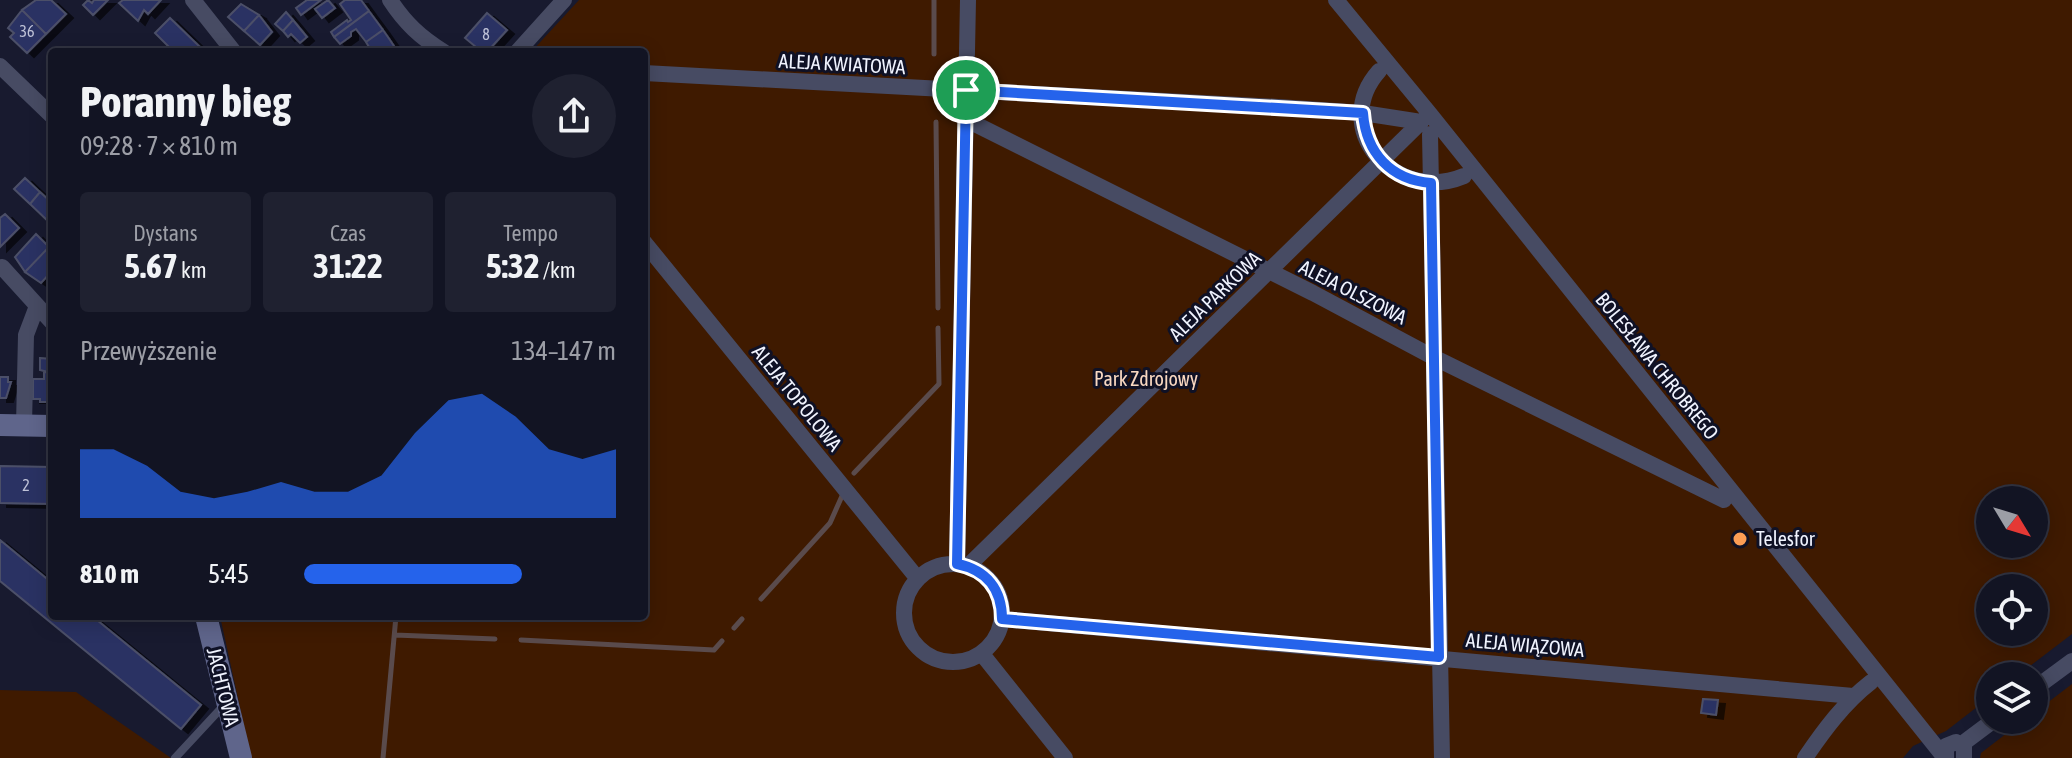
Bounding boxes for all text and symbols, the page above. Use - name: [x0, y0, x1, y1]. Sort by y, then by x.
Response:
- house number: 36: [19, 22, 35, 40]
- house number: 8: [482, 25, 490, 43]
- street label: ALEJA KWIATOWA: [778, 49, 906, 78]
- pin: [932, 56, 1000, 124]
- icon: arrive: [944, 68, 988, 112]
- button: share: [532, 74, 616, 158]
- text: Poranny bieg: [80, 76, 291, 126]
- text: 09:28 · 7 × 810 m: [80, 131, 238, 161]
- text: Dystans: [133, 220, 197, 246]
- text: Czas: [330, 220, 366, 246]
- text: Tempo: [503, 220, 558, 246]
- text: 5.67: [124, 246, 178, 285]
- text: 31:22: [313, 246, 383, 285]
- text: 5:32: [486, 246, 540, 285]
- street label: ALEJA PARKOWA: [1164, 246, 1265, 345]
- street label: ALEJA OLSZOWA: [1296, 255, 1411, 328]
- text: km: [178, 257, 207, 283]
- text: /km: [540, 257, 576, 283]
- street label: BOLESŁAWA CHROBREGO: [1591, 288, 1724, 444]
- text: Przewyższenie: [80, 336, 217, 366]
- text: 134–147 m: [511, 336, 616, 366]
- street label: ALEJA TOPOLOWA: [748, 340, 847, 455]
- park label: Park Zdrojowy: [1094, 367, 1198, 390]
- house number: 2: [22, 476, 30, 494]
- north arrow: [1976, 486, 2048, 558]
- map controls: [1976, 486, 2048, 734]
- place label: Telesfor: [1756, 527, 1816, 550]
- marker: Telesfor: [1731, 530, 1749, 548]
- text: 810 m: [80, 559, 139, 589]
- text: 5:45: [208, 559, 249, 589]
- button: locate: [1976, 574, 2048, 646]
- street label: ALEJA WIĄZOWA: [1465, 628, 1585, 661]
- street label: JACHTOWA: [203, 645, 244, 729]
- button: layers: [1976, 662, 2048, 734]

